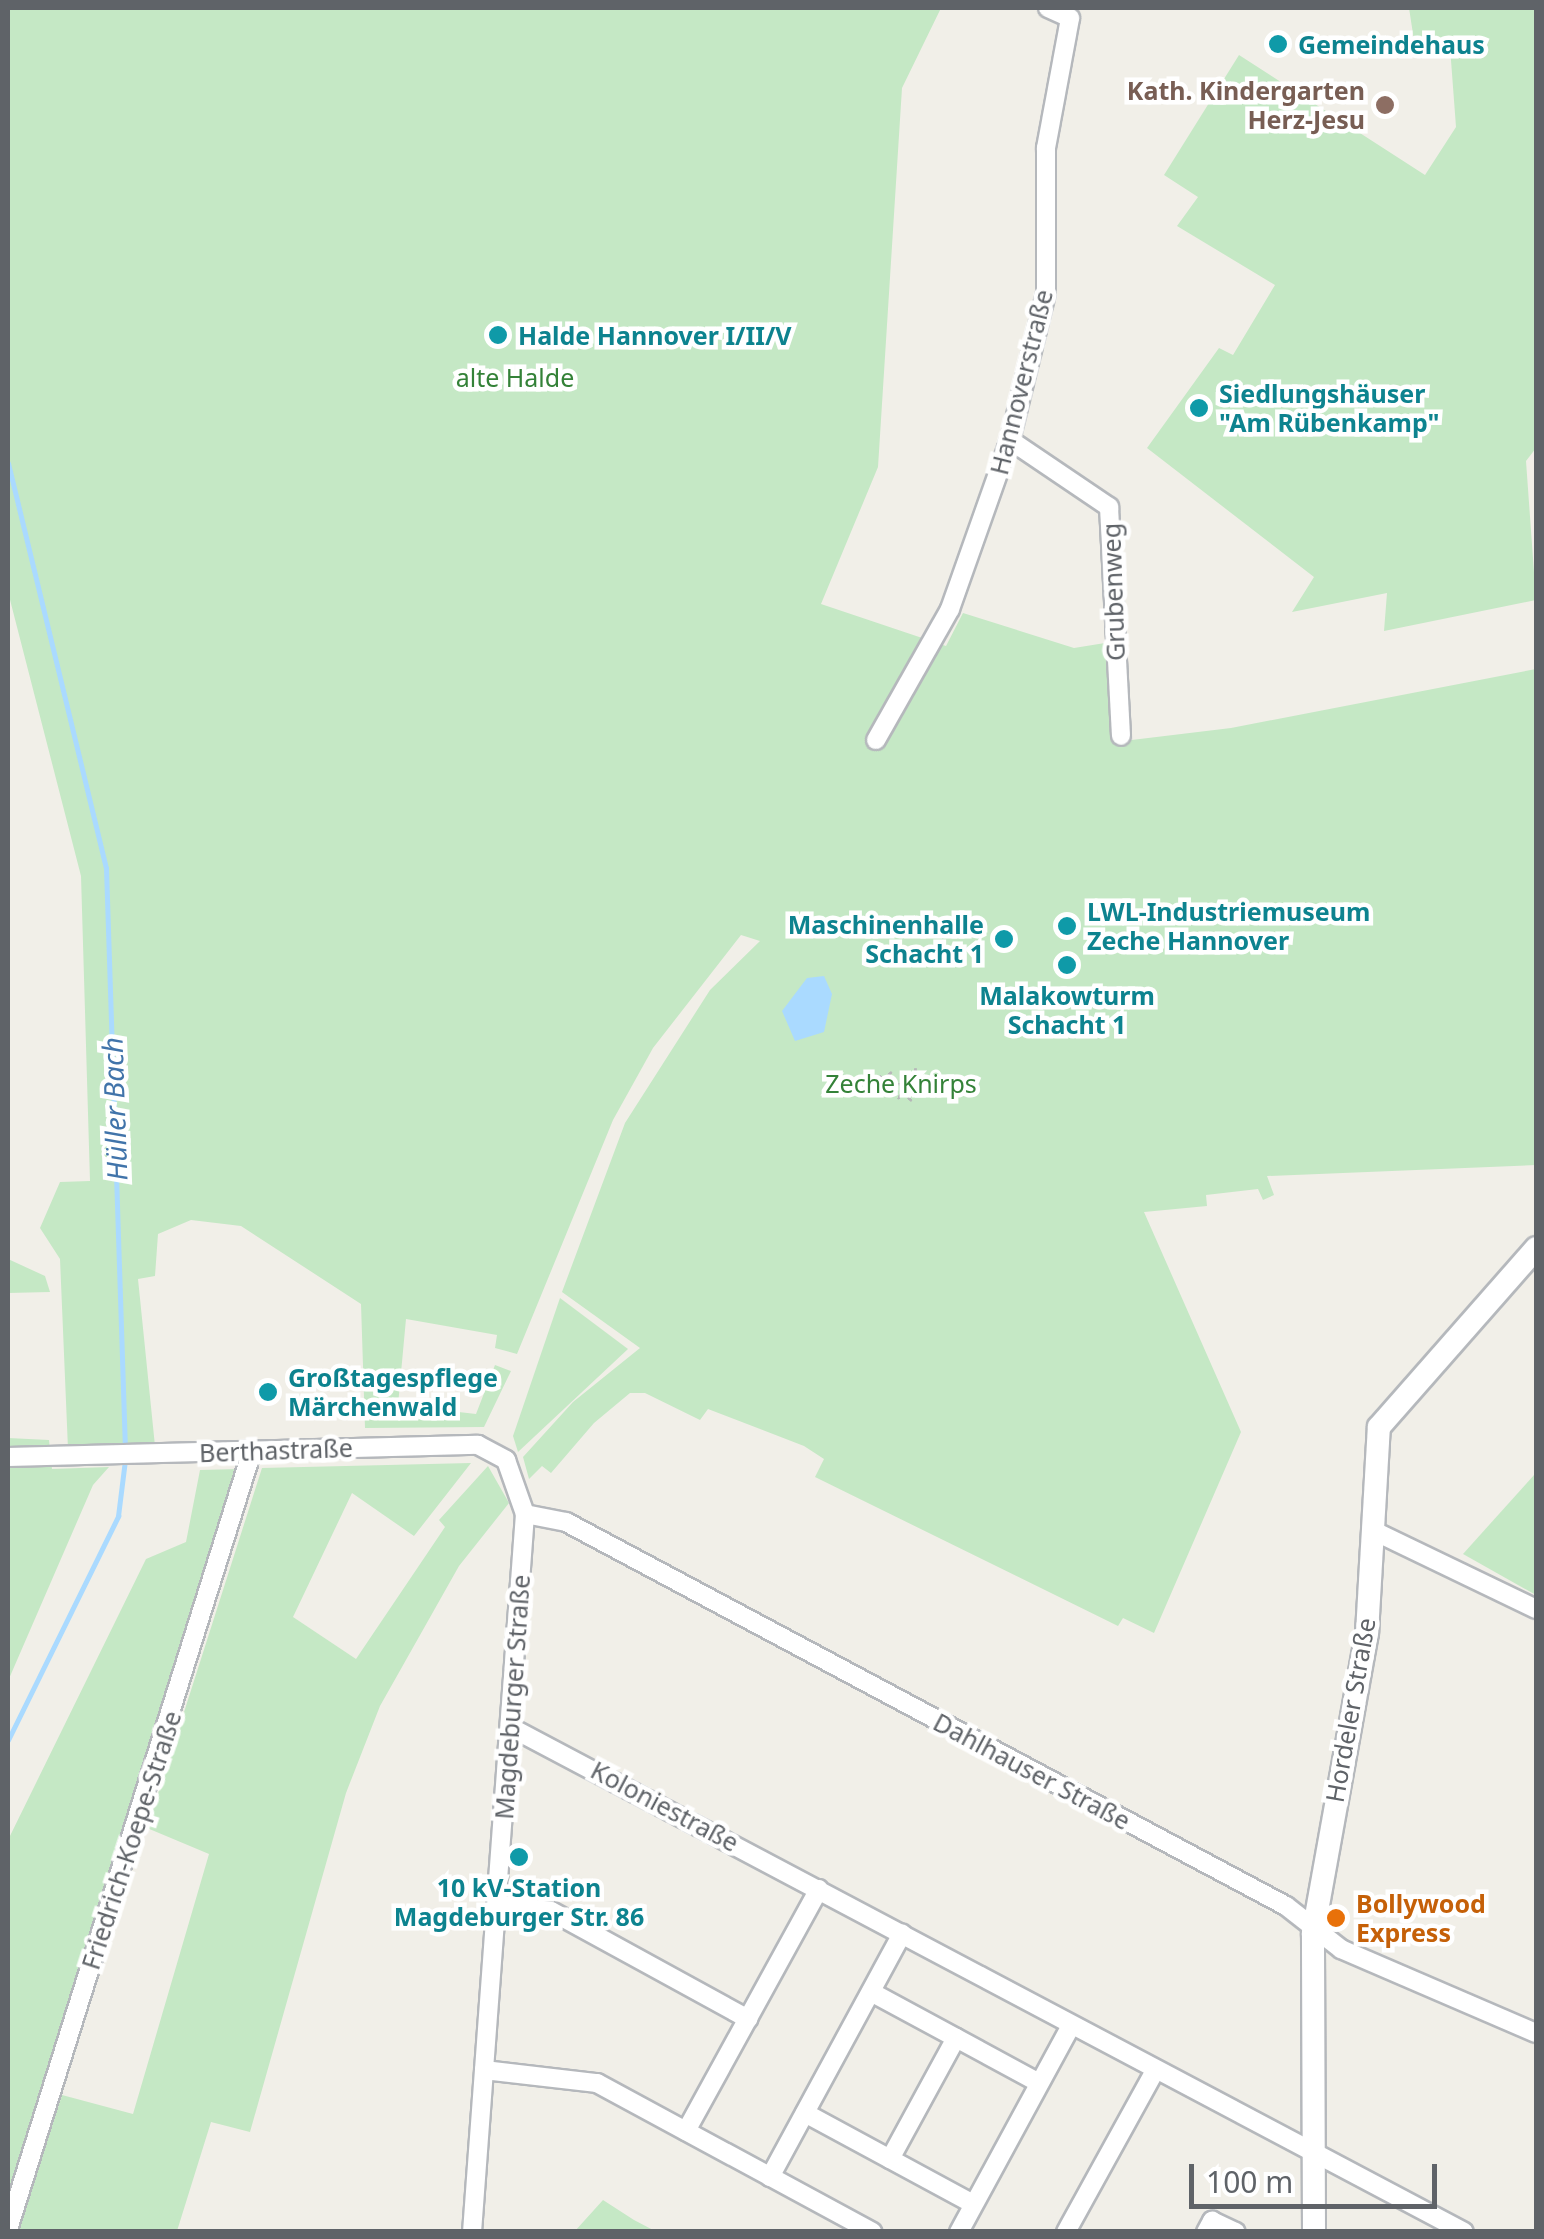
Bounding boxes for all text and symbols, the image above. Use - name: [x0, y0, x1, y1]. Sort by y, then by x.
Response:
- place label: Gemeindehaus: [1298, 29, 1485, 59]
- marker: Gemeindehaus: [1267, 33, 1289, 55]
- place label: Kath. Kindergarten Herz-Jesu: [1127, 76, 1365, 135]
- marker: Kath. Kindergarten Herz-Jesu: [1374, 94, 1396, 116]
- street label: Hannoverstraße: [983, 286, 1059, 478]
- place label: Halde Hannover I/II/V: [518, 320, 792, 350]
- marker: Halde Hannover I/II/V: [487, 324, 509, 346]
- park label: alte Halde: [456, 362, 574, 392]
- place label: Siedlungshäuser "Am Rübenkamp": [1219, 379, 1439, 438]
- marker: Siedlungshäuser "Am Rübenkamp": [1188, 397, 1210, 419]
- street label: Grubenweg: [1096, 523, 1130, 661]
- place label: LWL-Industriemuseum Zeche Hannover: [1087, 897, 1370, 956]
- place label: Maschinenhalle Schacht 1: [788, 910, 984, 969]
- marker: LWL-Industriemuseum Zeche Hannover: [1056, 915, 1078, 937]
- marker: Maschinenhalle Schacht 1: [993, 928, 1015, 950]
- marker: Malakowturm Schacht 1: [1056, 954, 1078, 976]
- place label: Malakowturm Schacht 1: [979, 981, 1155, 1040]
- water label: Hüller Bach: [95, 1037, 133, 1181]
- park label: Zeche Knirps: [825, 1068, 977, 1098]
- place label: Großtagespflege Märchenwald: [288, 1363, 498, 1422]
- marker: Großtagespflege Märchenwald: [257, 1381, 279, 1403]
- street label: Berthastraße: [199, 1432, 353, 1468]
- street label: Magdeburger Straße: [488, 1574, 536, 1820]
- street label: Hordeler Straße: [1319, 1615, 1381, 1805]
- street label: Dahlhauser Straße: [929, 1706, 1135, 1836]
- street label: Friedrich-Koepe-Straße: [75, 1707, 187, 1973]
- street label: Koloniestraße: [586, 1755, 744, 1857]
- marker: 10 kV-Station Magdeburger Str. 86: [508, 1846, 530, 1868]
- place label: 10 kV-Station Magdeburger Str. 86: [394, 1873, 644, 1932]
- place label: Bollywood Express: [1356, 1889, 1486, 1948]
- marker: Bollywood Express: [1325, 1907, 1347, 1929]
- scale bar: [1194, 2144, 1442, 2206]
- text: 100 m: [1206, 2161, 1293, 2202]

